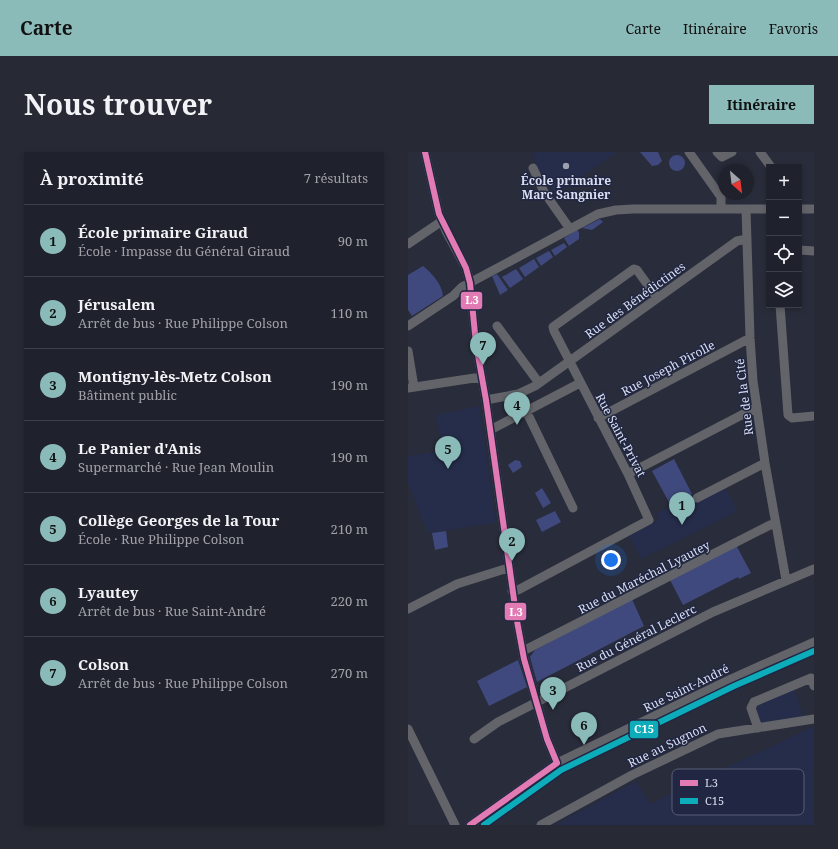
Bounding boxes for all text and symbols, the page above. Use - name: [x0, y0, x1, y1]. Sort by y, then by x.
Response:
- text: Carte: [20, 15, 73, 41]
- text: Carte: [626, 19, 661, 38]
- text: Itinéraire: [683, 19, 747, 38]
- text: Favoris: [769, 19, 818, 38]
- text: Nous trouver: [24, 85, 212, 123]
- button: Itinéraire: [709, 85, 814, 124]
- marker: École primaire Marc Sangnier: [561, 161, 571, 171]
- north arrow: [718, 164, 754, 200]
- map controls: [766, 164, 802, 308]
- button: +: [766, 164, 802, 200]
- text: À proximité: [40, 167, 144, 190]
- text: 7 résultats: [304, 169, 368, 187]
- place label: École primaire Marc Sangnier: [521, 172, 611, 203]
- button: −: [766, 200, 802, 236]
- text: École primaire Giraud: [78, 222, 248, 242]
- text: 1: [49, 232, 57, 250]
- text: 90 m: [338, 232, 368, 250]
- button: locate: [766, 236, 802, 272]
- text: École · Impasse du Général Giraud: [78, 242, 290, 260]
- street label: Rue des Bénédictines: [581, 258, 689, 342]
- button: layers: [766, 272, 802, 308]
- line badge: L3: [460, 291, 483, 310]
- text: L3: [465, 292, 479, 307]
- text: Jérusalem: [78, 294, 155, 314]
- text: 2: [49, 304, 57, 322]
- text: 110 m: [331, 304, 368, 322]
- text: Arrêt de bus · Rue Philippe Colson: [78, 314, 288, 332]
- pin: 7: [470, 332, 496, 365]
- street label: Rue Joseph Pirolle: [618, 336, 718, 400]
- street label: Rue de la Cité: [731, 358, 757, 436]
- text: Montigny-lès-Metz Colson: [78, 366, 272, 386]
- text: 3: [49, 376, 57, 394]
- text: 190 m: [331, 376, 368, 394]
- text: Bâtiment public: [78, 386, 177, 404]
- street label: Rue Saint-Privat: [592, 390, 650, 480]
- pin: 4: [504, 392, 530, 425]
- pin: 5: [435, 436, 461, 469]
- text: Le Panier d'Anis: [78, 438, 201, 458]
- text: 4: [49, 448, 57, 466]
- text: 190 m: [331, 448, 368, 466]
- text: Supermarché · Rue Jean Moulin: [78, 458, 274, 476]
- pin: 1: [669, 492, 695, 525]
- text: Collège Georges de la Tour: [78, 510, 279, 530]
- text: 5: [49, 520, 57, 538]
- text: 210 m: [331, 520, 368, 538]
- pin: 2: [499, 528, 525, 561]
- text: École · Rue Philippe Colson: [78, 530, 244, 548]
- street label: Rue du Maréchal Lyautey: [575, 536, 713, 618]
- your location: [601, 550, 621, 570]
- text: Lyautey: [78, 582, 138, 602]
- text: 6: [49, 592, 57, 610]
- text: 220 m: [331, 592, 368, 610]
- street label: Rue du Général Leclerc: [573, 600, 699, 676]
- text: Arrêt de bus · Rue Saint-André: [78, 602, 266, 620]
- line badge: L3: [504, 602, 527, 621]
- text: L3: [509, 604, 523, 619]
- text: Colson: [78, 654, 129, 674]
- street label: Rue Saint-André: [640, 660, 732, 716]
- text: 7: [49, 664, 57, 682]
- text: 270 m: [331, 664, 368, 682]
- text: Arrêt de bus · Rue Philippe Colson: [78, 674, 288, 692]
- pin: 3: [540, 677, 566, 710]
- pin: 6: [571, 712, 597, 745]
- street label: Rue au Sugnon: [625, 719, 709, 771]
- line badge: C15: [629, 720, 659, 739]
- text: C15: [634, 721, 654, 736]
- legend: [672, 769, 804, 815]
- text: L3: [705, 775, 718, 790]
- text: C15: [705, 793, 724, 808]

